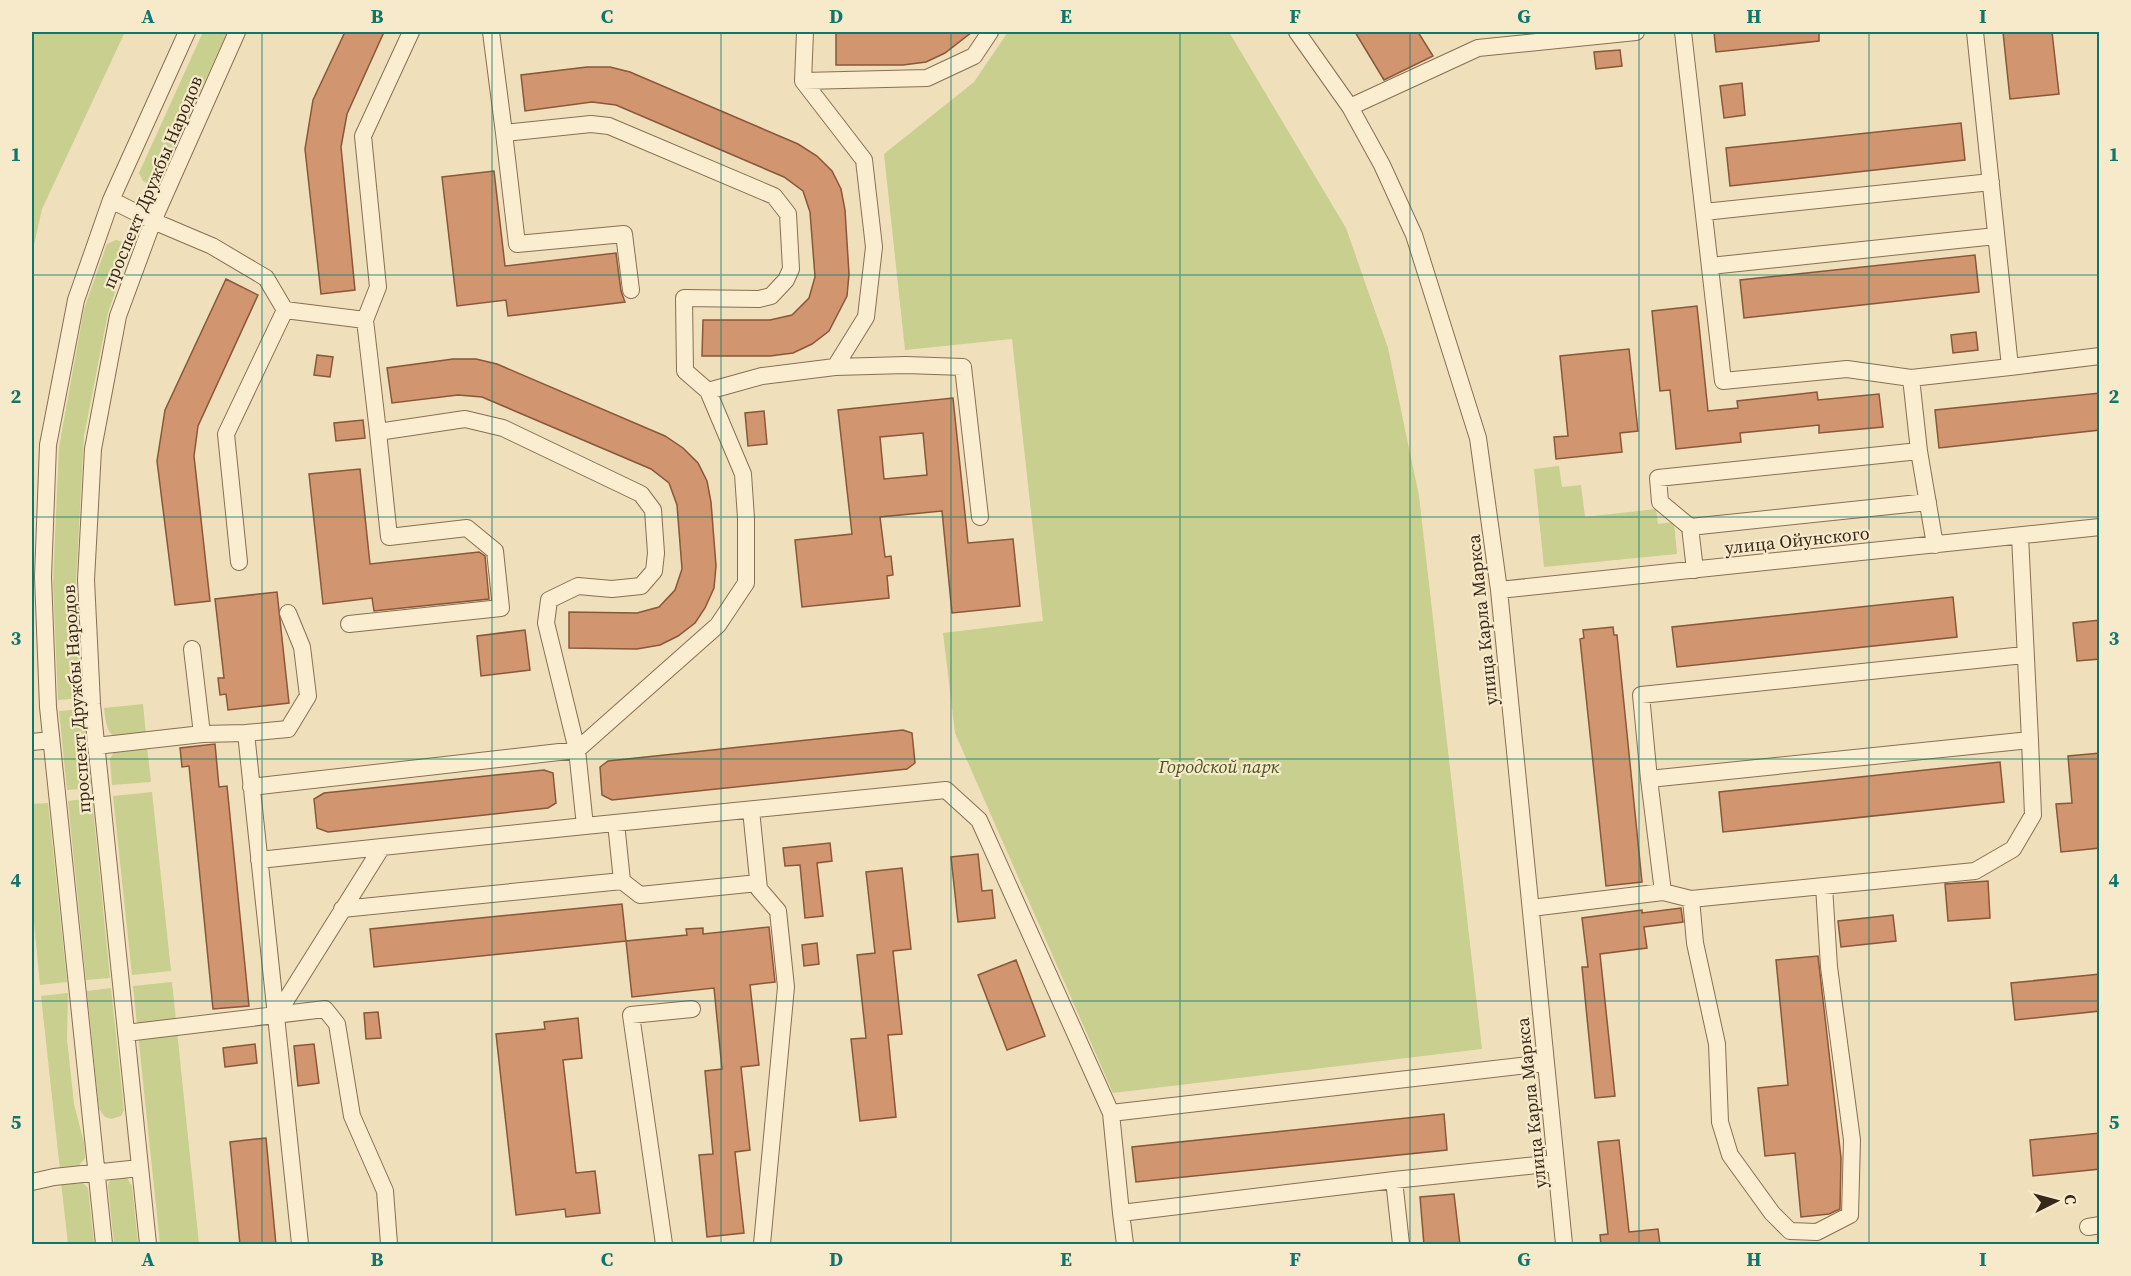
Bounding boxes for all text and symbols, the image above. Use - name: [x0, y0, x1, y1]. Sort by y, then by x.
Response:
- text: A: [141, 2, 155, 30]
- text: B: [370, 2, 384, 30]
- text: C: [601, 2, 613, 30]
- text: D: [829, 2, 843, 30]
- text: E: [1060, 2, 1072, 30]
- text: F: [1289, 2, 1301, 30]
- text: G: [1517, 2, 1531, 30]
- text: H: [1746, 2, 1762, 30]
- text: I: [1979, 2, 1987, 30]
- street label: проспект Дружбы Народов: [96, 72, 208, 292]
- text: 1: [11, 140, 21, 168]
- text: 1: [2109, 140, 2119, 168]
- text: 2: [11, 382, 22, 410]
- text: 2: [2109, 382, 2120, 410]
- street label: улица Ойунского: [1723, 520, 1871, 560]
- street label: улица Карла Маркса: [1460, 532, 1503, 707]
- street label: проспект Дружбы Народов: [56, 584, 96, 814]
- text: 3: [11, 624, 22, 652]
- text: 3: [2109, 624, 2120, 652]
- park label: Городской парк: [1158, 754, 1280, 779]
- text: 4: [11, 866, 22, 894]
- text: 4: [2109, 866, 2120, 894]
- street label: улица Карла Маркса: [1509, 1015, 1552, 1190]
- text: 5: [11, 1108, 22, 1136]
- text: 5: [2109, 1108, 2120, 1136]
- north arrow: [2026, 1171, 2086, 1231]
- text: С: [2059, 1193, 2082, 1206]
- text: A: [141, 1245, 155, 1273]
- text: B: [370, 1245, 384, 1273]
- text: C: [601, 1245, 613, 1273]
- text: D: [829, 1245, 843, 1273]
- text: E: [1060, 1245, 1072, 1273]
- text: F: [1289, 1245, 1301, 1273]
- text: G: [1517, 1245, 1531, 1273]
- text: H: [1746, 1245, 1762, 1273]
- text: I: [1979, 1245, 1987, 1273]

